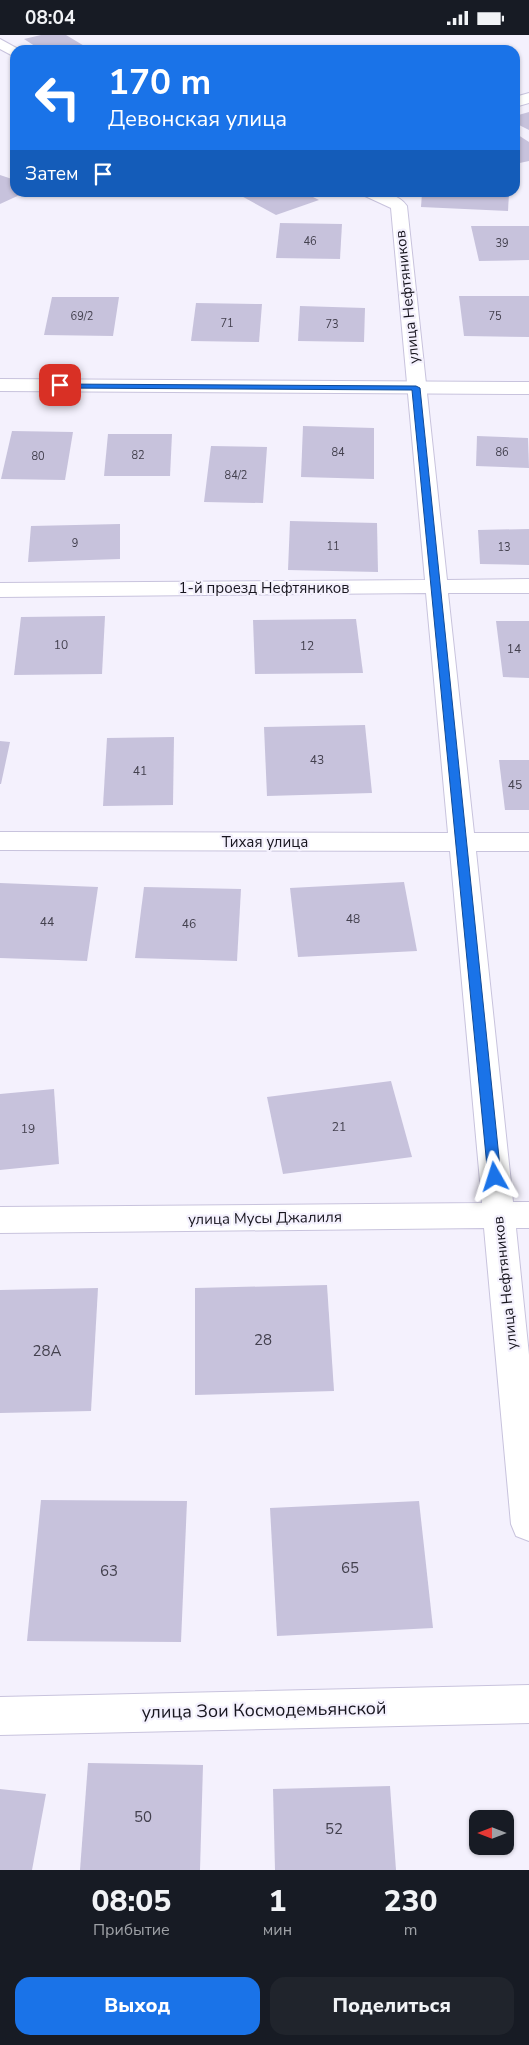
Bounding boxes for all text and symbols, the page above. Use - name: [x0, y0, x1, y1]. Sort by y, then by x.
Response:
- text: 08:04: [25, 5, 75, 31]
- text: 170 m: [108, 59, 211, 106]
- icon: left: [25, 65, 90, 130]
- text: Девонская улица: [108, 104, 287, 134]
- icon: arrive: [89, 160, 117, 188]
- text: Затем: [25, 161, 79, 187]
- street label: улица Нефтяников: [390, 229, 424, 365]
- house number: 46: [303, 234, 317, 249]
- house number: 39: [495, 236, 509, 251]
- house number: 69/2: [71, 309, 93, 324]
- house number: 75: [488, 309, 502, 324]
- house number: 71: [220, 316, 234, 331]
- house number: 73: [325, 317, 339, 332]
- pin: [39, 364, 81, 406]
- icon: arrive: [46, 371, 74, 399]
- house number: 84: [331, 445, 345, 460]
- house number: 86: [495, 445, 509, 460]
- house number: 82: [131, 448, 145, 463]
- house number: 80: [31, 449, 45, 464]
- house number: 84/2: [225, 468, 247, 483]
- house number: 9: [72, 536, 78, 551]
- house number: 11: [326, 539, 340, 554]
- house number: 13: [497, 540, 511, 555]
- street label: 1-й проезд Нефтяников: [179, 578, 349, 598]
- house number: 10: [54, 637, 68, 653]
- house number: 12: [300, 638, 314, 654]
- house number: 14: [507, 641, 521, 657]
- house number: 43: [310, 752, 324, 768]
- house number: 41: [133, 763, 147, 779]
- house number: 45: [508, 777, 522, 793]
- street label: Тихая улица: [222, 832, 308, 852]
- house number: 48: [346, 911, 360, 927]
- house number: 44: [40, 914, 54, 930]
- house number: 46: [182, 916, 196, 932]
- house number: 21: [332, 1119, 346, 1135]
- house number: 19: [21, 1121, 35, 1137]
- position arrow: [468, 1150, 520, 1202]
- street label: улица Мусы Джалиля: [188, 1207, 342, 1229]
- street label: улица Нефтяников: [488, 1215, 522, 1351]
- house number: 28: [254, 1330, 272, 1350]
- house number: 28А: [33, 1341, 62, 1361]
- house number: 65: [341, 1558, 359, 1578]
- house number: 63: [100, 1561, 118, 1581]
- street label: улица Зои Космодемьянской: [141, 1696, 387, 1724]
- house number: 50: [134, 1807, 152, 1827]
- north arrow: [469, 1810, 514, 1855]
- map controls: [469, 1810, 514, 1855]
- house number: 52: [325, 1819, 343, 1839]
- text: 08:05: [91, 1881, 171, 1922]
- text: 1: [268, 1881, 286, 1922]
- text: 230: [384, 1881, 438, 1922]
- text: Прибытие: [93, 1919, 170, 1941]
- text: мин: [263, 1919, 292, 1941]
- text: m: [404, 1919, 417, 1941]
- button: Выход: [15, 1977, 260, 2035]
- button: Поделиться: [270, 1977, 514, 2035]

